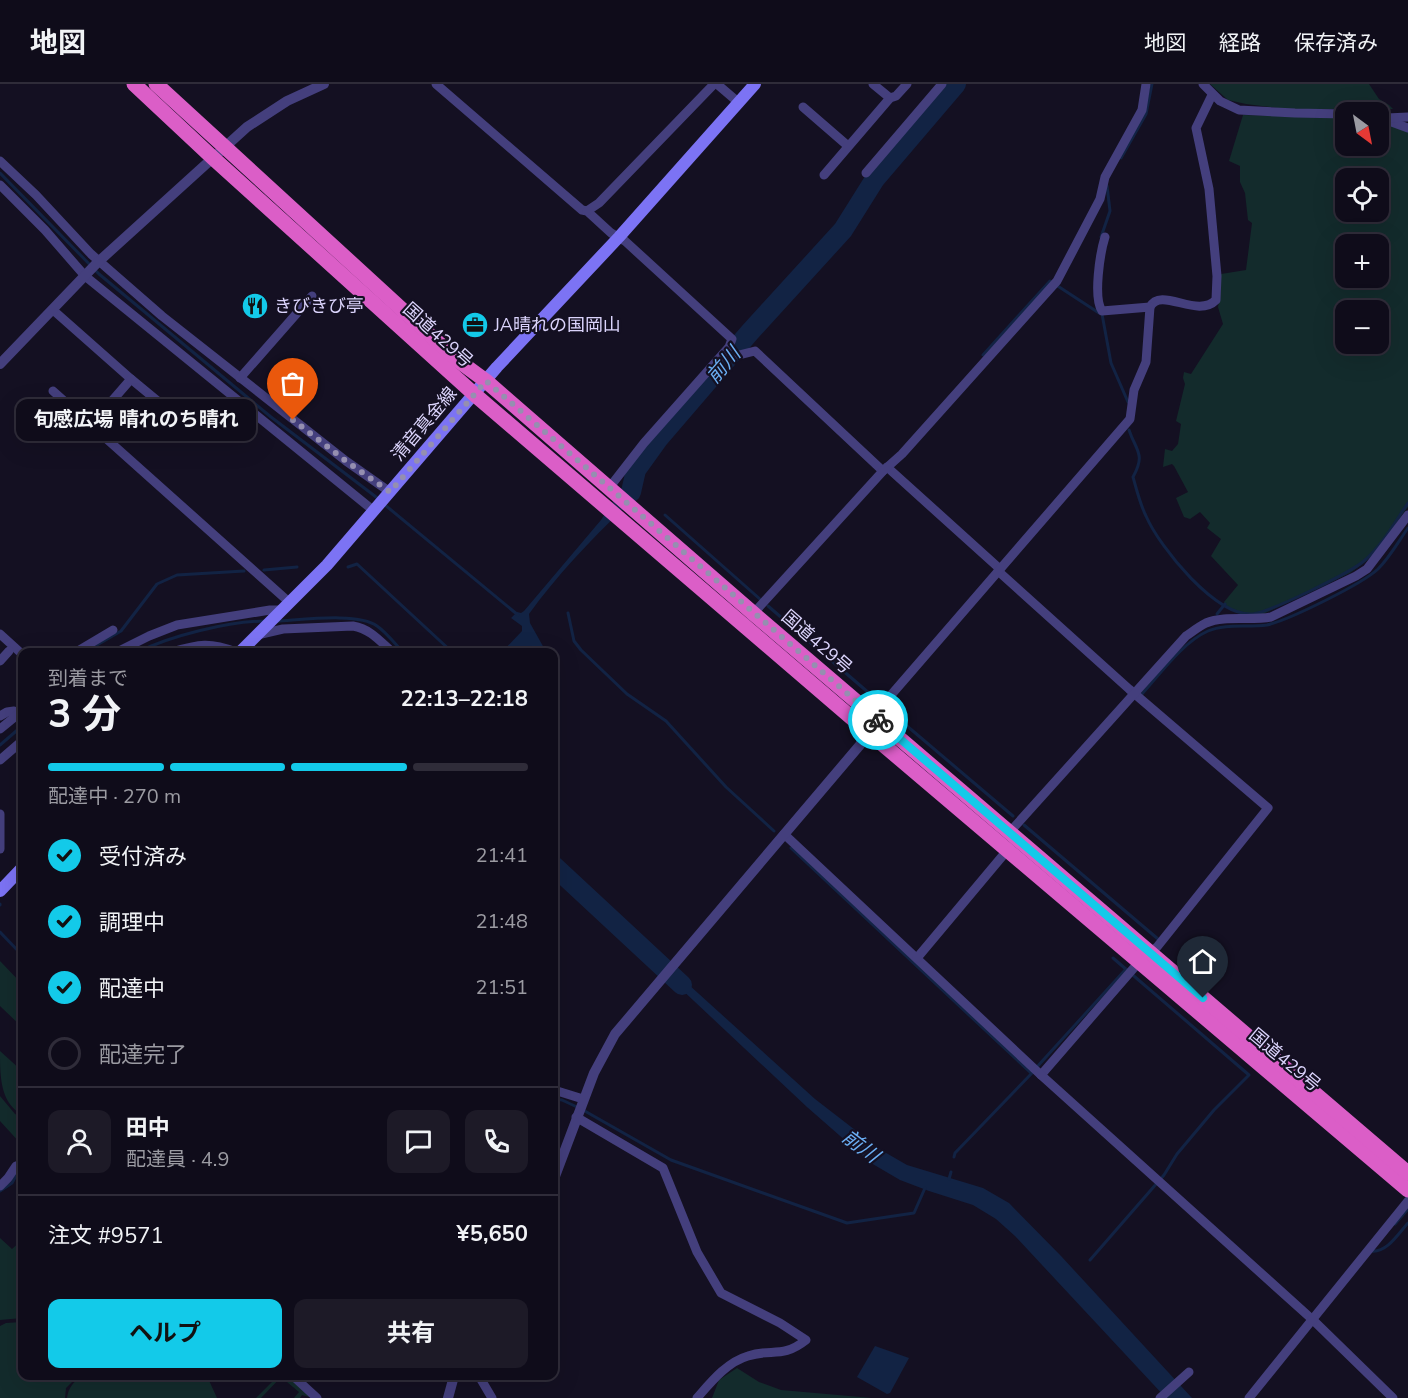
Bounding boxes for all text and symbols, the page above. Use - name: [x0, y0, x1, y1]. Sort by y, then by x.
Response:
- text: 地図: [30, 24, 86, 62]
- text: 地図: [1144, 29, 1186, 57]
- text: 経路: [1219, 29, 1261, 57]
- text: 保存済み: [1294, 29, 1378, 57]
- north arrow: [1335, 102, 1389, 156]
- map controls: [1335, 102, 1389, 354]
- button: locate: [1335, 168, 1389, 222]
- button: +: [1335, 234, 1389, 288]
- restaurant icon: きびきび亭: [240, 291, 270, 321]
- place label: きびきび亭: [274, 294, 364, 318]
- street label: 国道429号: [398, 297, 478, 373]
- button: −: [1335, 300, 1389, 354]
- office icon: JA晴れの国岡山: [460, 310, 490, 340]
- place label: JA晴れの国岡山: [493, 313, 621, 337]
- water label: 前川: [700, 340, 748, 389]
- pin: [267, 358, 318, 420]
- icon: bag: [276, 367, 309, 400]
- street label: 清音真金線: [386, 382, 462, 466]
- callout: 旬感広場 晴れのち晴れ: [17, 399, 257, 441]
- text: 旬感広場 晴れのち晴れ: [33, 406, 239, 433]
- street label: 国道429号: [777, 605, 857, 679]
- text: 到着まで: [48, 665, 128, 692]
- text: 22:13–22:18: [400, 684, 528, 714]
- text: 3 分: [48, 688, 121, 741]
- courier: [848, 690, 908, 750]
- icon: bike: [862, 704, 895, 737]
- text: 配達中 · 270 m: [48, 783, 181, 810]
- icon: check: [48, 839, 81, 872]
- text: 受付済み: [99, 842, 187, 872]
- text: 21:41: [475, 842, 528, 869]
- icon: check: [48, 905, 81, 938]
- text: 調理中: [99, 908, 165, 938]
- text: 21:48: [475, 908, 528, 935]
- pin: [1177, 936, 1228, 998]
- icon: home: [1186, 945, 1219, 978]
- icon: check: [48, 971, 81, 1004]
- text: 配達中: [99, 974, 165, 1004]
- text: 21:51: [475, 974, 528, 1001]
- street label: 国道429号: [1244, 1023, 1326, 1097]
- text: 配達完了: [99, 1040, 187, 1070]
- button: person: [48, 1110, 111, 1173]
- button: chat: [387, 1110, 450, 1173]
- button: phone: [465, 1110, 528, 1173]
- text: 田中: [126, 1113, 170, 1143]
- water label: 前川: [837, 1124, 886, 1170]
- text: 配達員 · 4.9: [126, 1146, 229, 1173]
- text: ¥5,650: [457, 1219, 528, 1249]
- text: 注文 #9571: [48, 1221, 164, 1251]
- button: ヘルプ: [48, 1299, 282, 1368]
- button: 共有: [294, 1299, 528, 1368]

